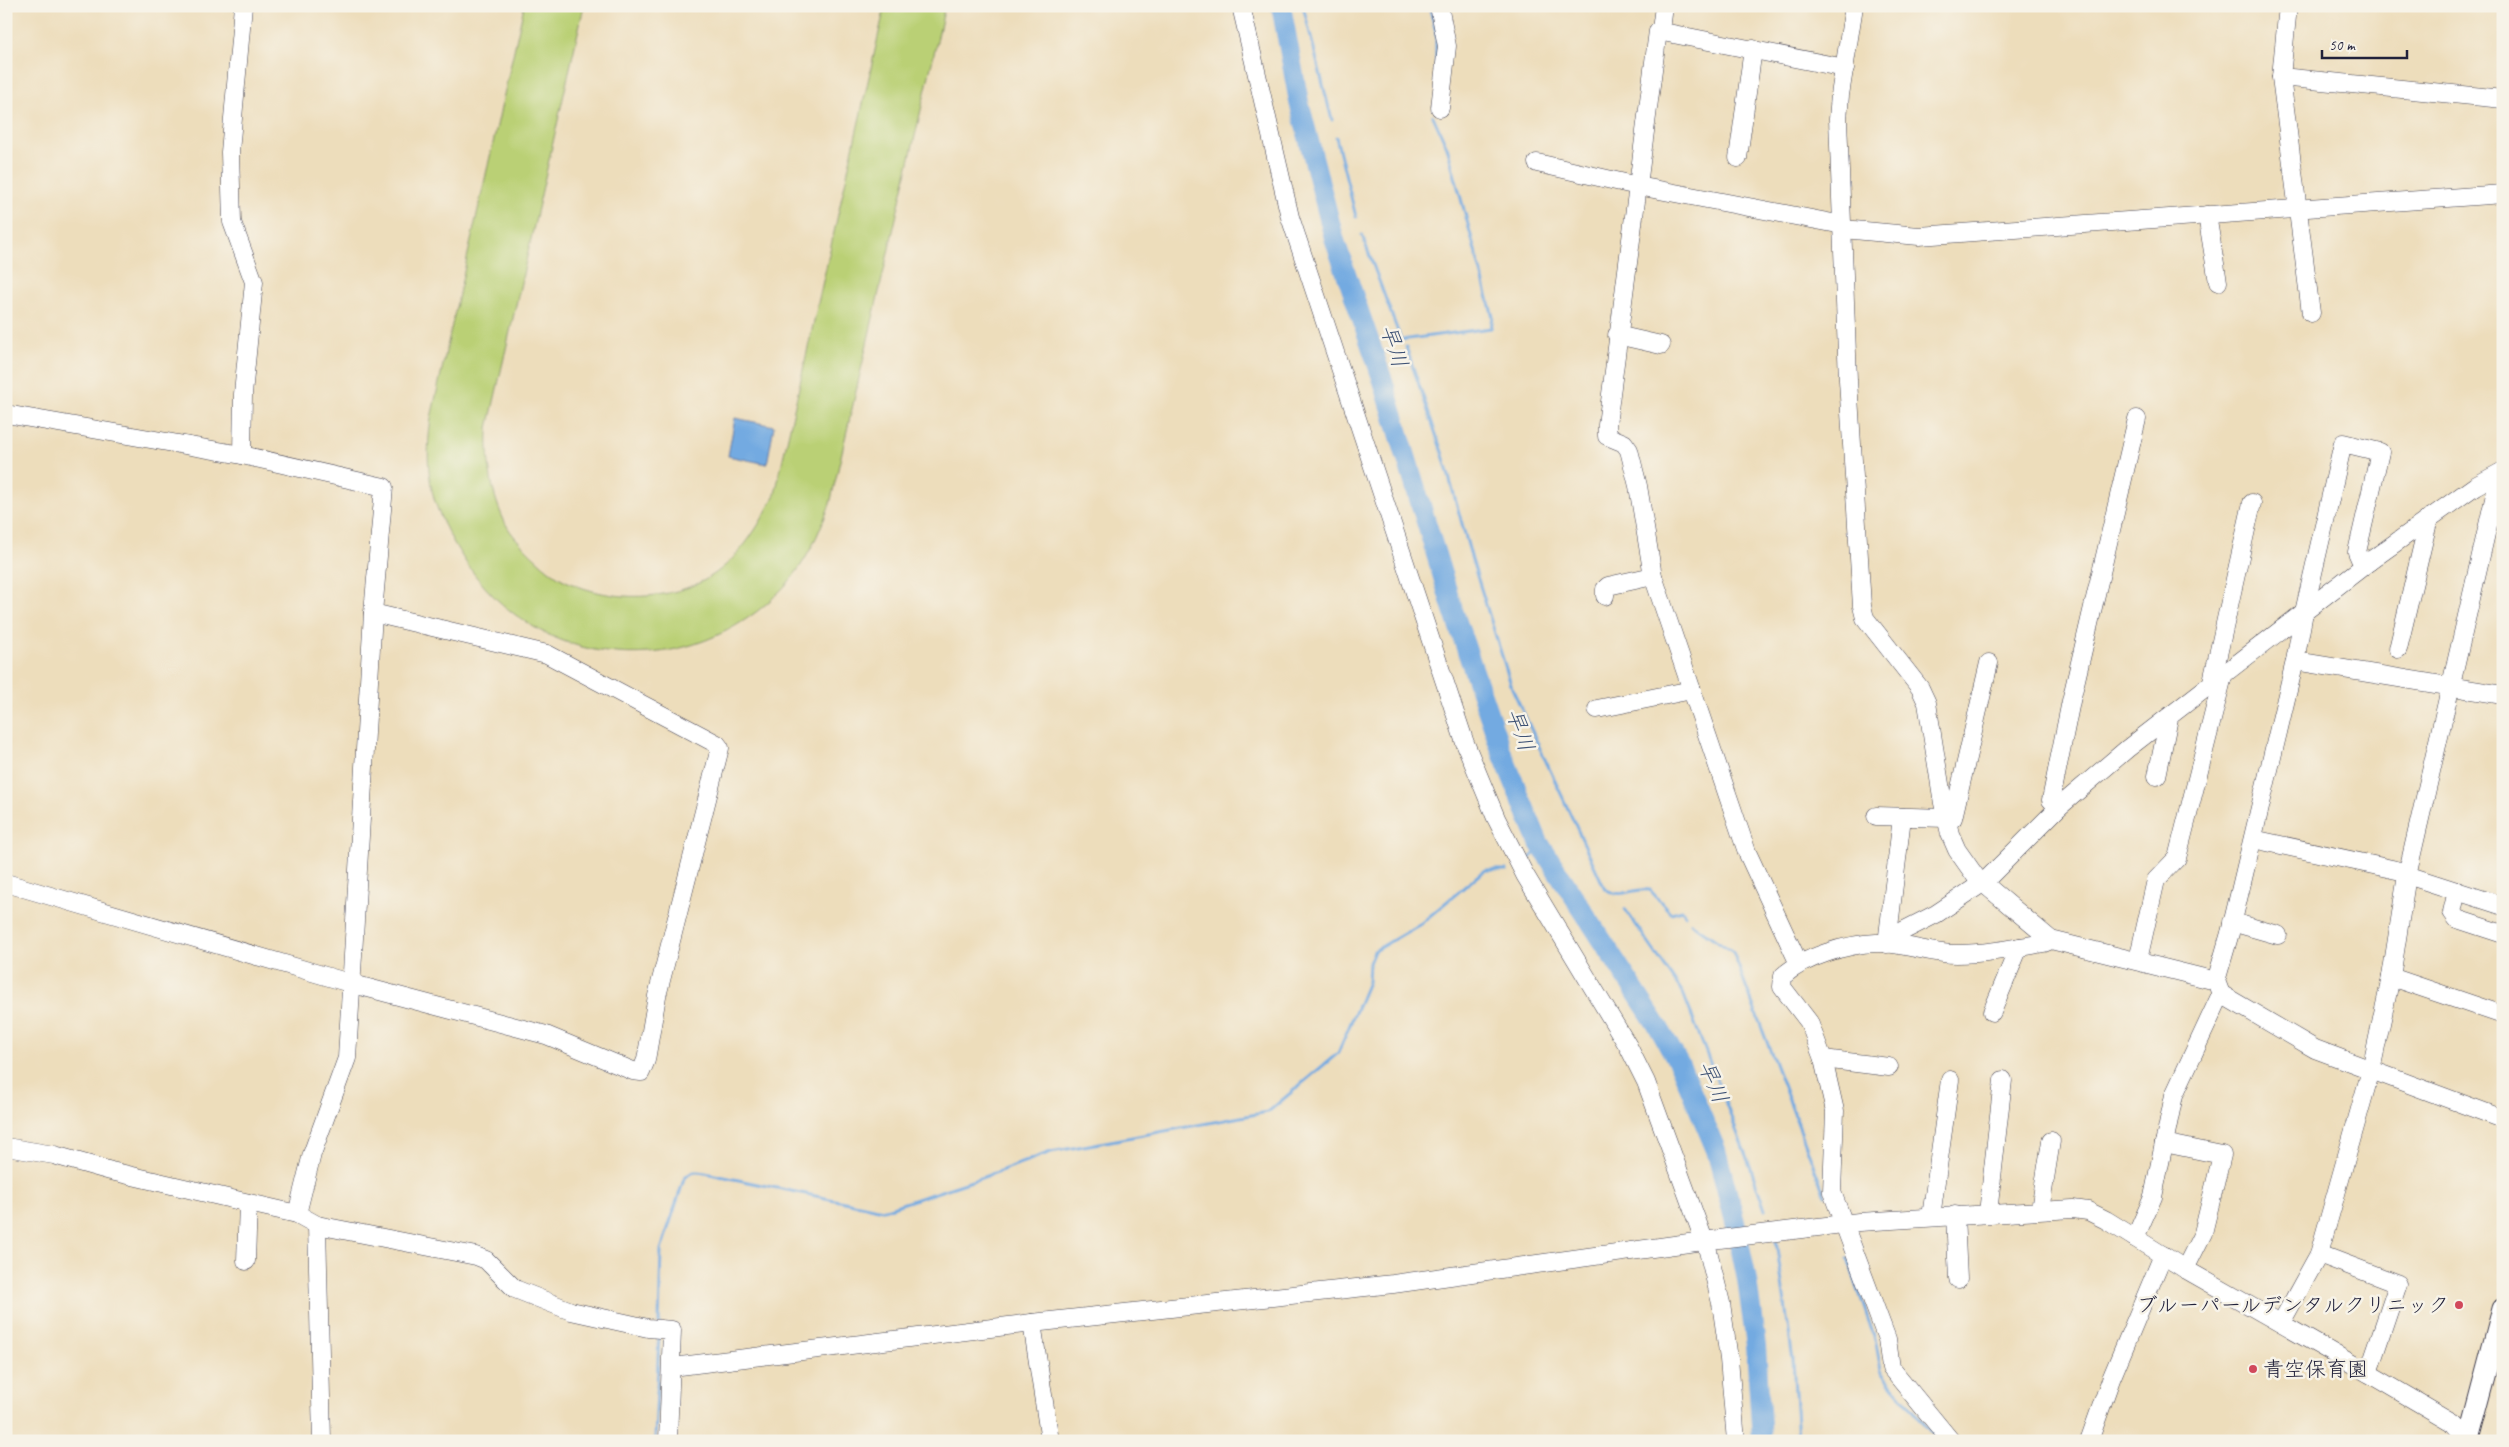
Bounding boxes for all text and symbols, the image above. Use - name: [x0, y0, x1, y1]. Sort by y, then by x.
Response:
- scale bar: [2322, 28, 2406, 60]
- text: 50 m: [2329, 36, 2356, 55]
- water label: 早川: [1374, 321, 1414, 371]
- water label: 早川: [1500, 705, 1540, 755]
- water label: 早川: [1692, 1056, 1734, 1108]
- place label: ブルーパールデンタルクリニック: [2137, 1292, 2449, 1318]
- marker: ブルーパールデンタルクリニック: [2453, 1299, 2465, 1311]
- place label: 青空保育園: [2263, 1356, 2368, 1382]
- marker: 青空保育園: [2247, 1363, 2259, 1375]

